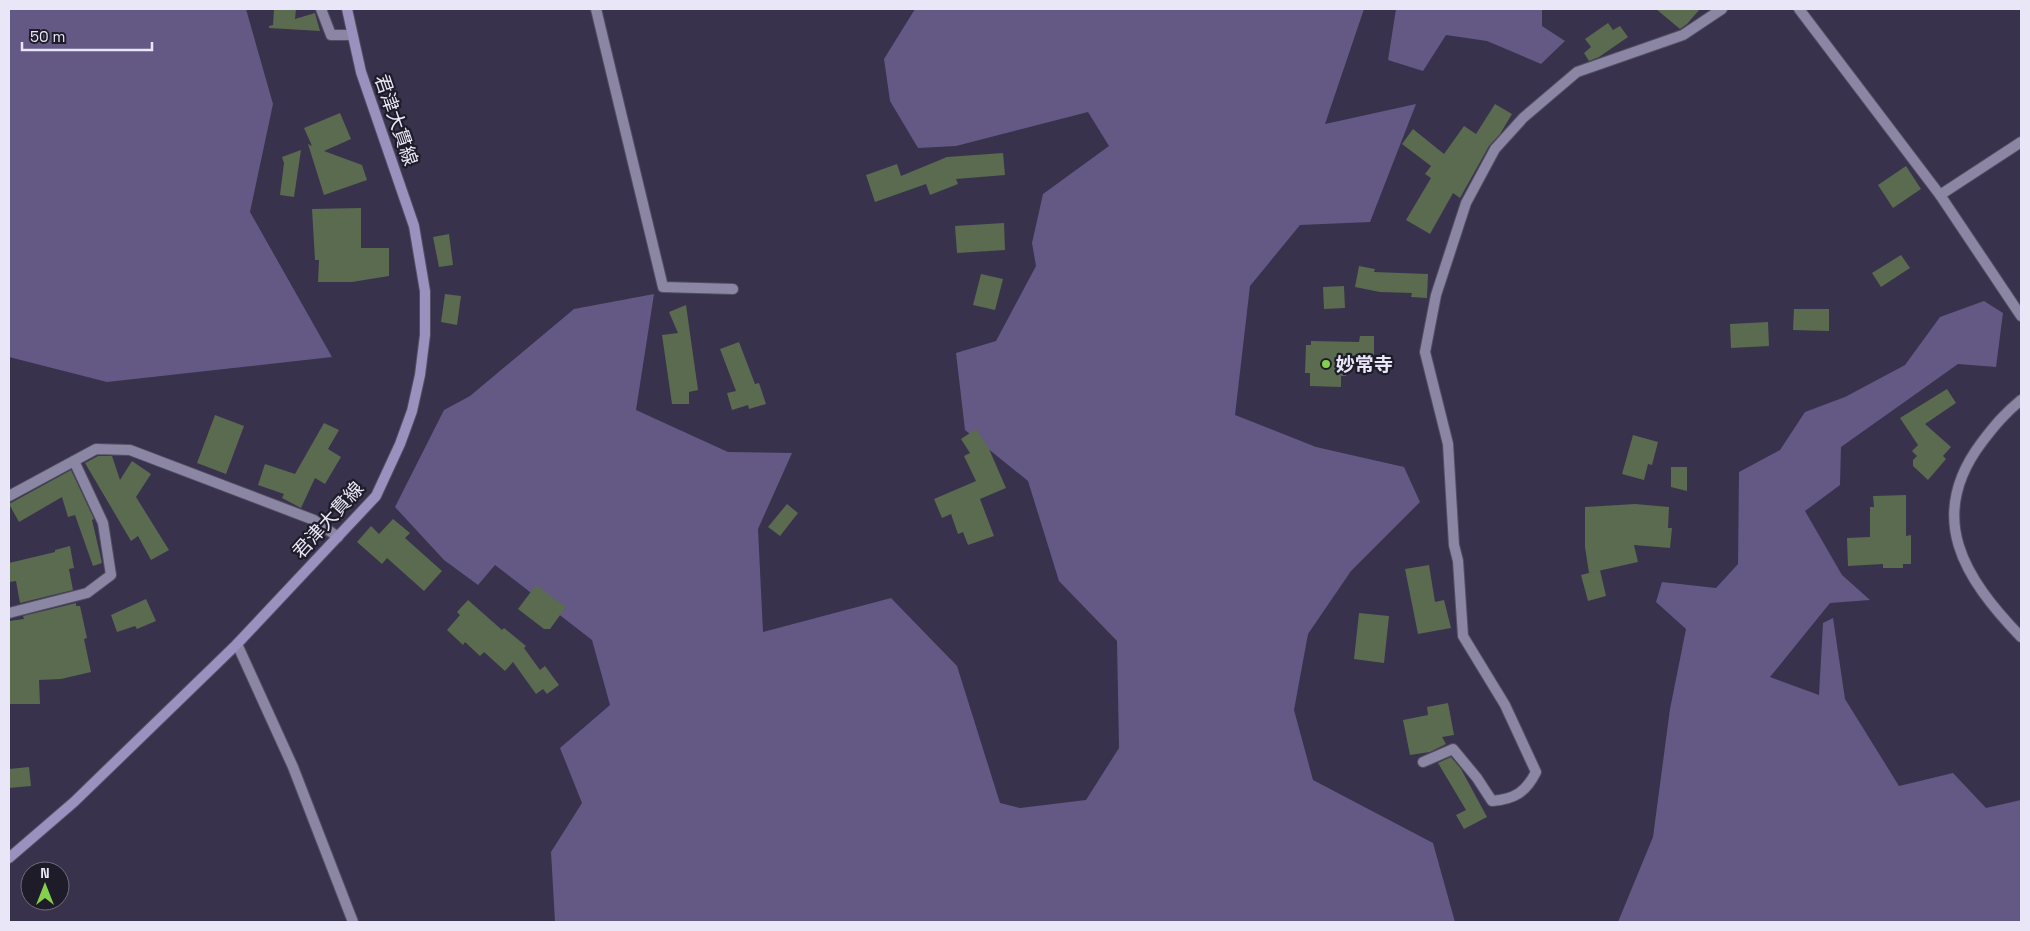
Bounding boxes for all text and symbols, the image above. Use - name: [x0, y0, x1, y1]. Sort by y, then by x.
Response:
- scale bar: [22, 20, 152, 52]
- text: 50 m: [30, 27, 65, 46]
- street label: 君津大貫線: [369, 71, 423, 169]
- place label: 妙常寺: [1336, 352, 1393, 377]
- marker: 妙常寺: [1320, 358, 1332, 370]
- street label: 君津大貫線: [287, 476, 369, 564]
- north arrow: [20, 861, 70, 911]
- text: N: [40, 864, 50, 882]

